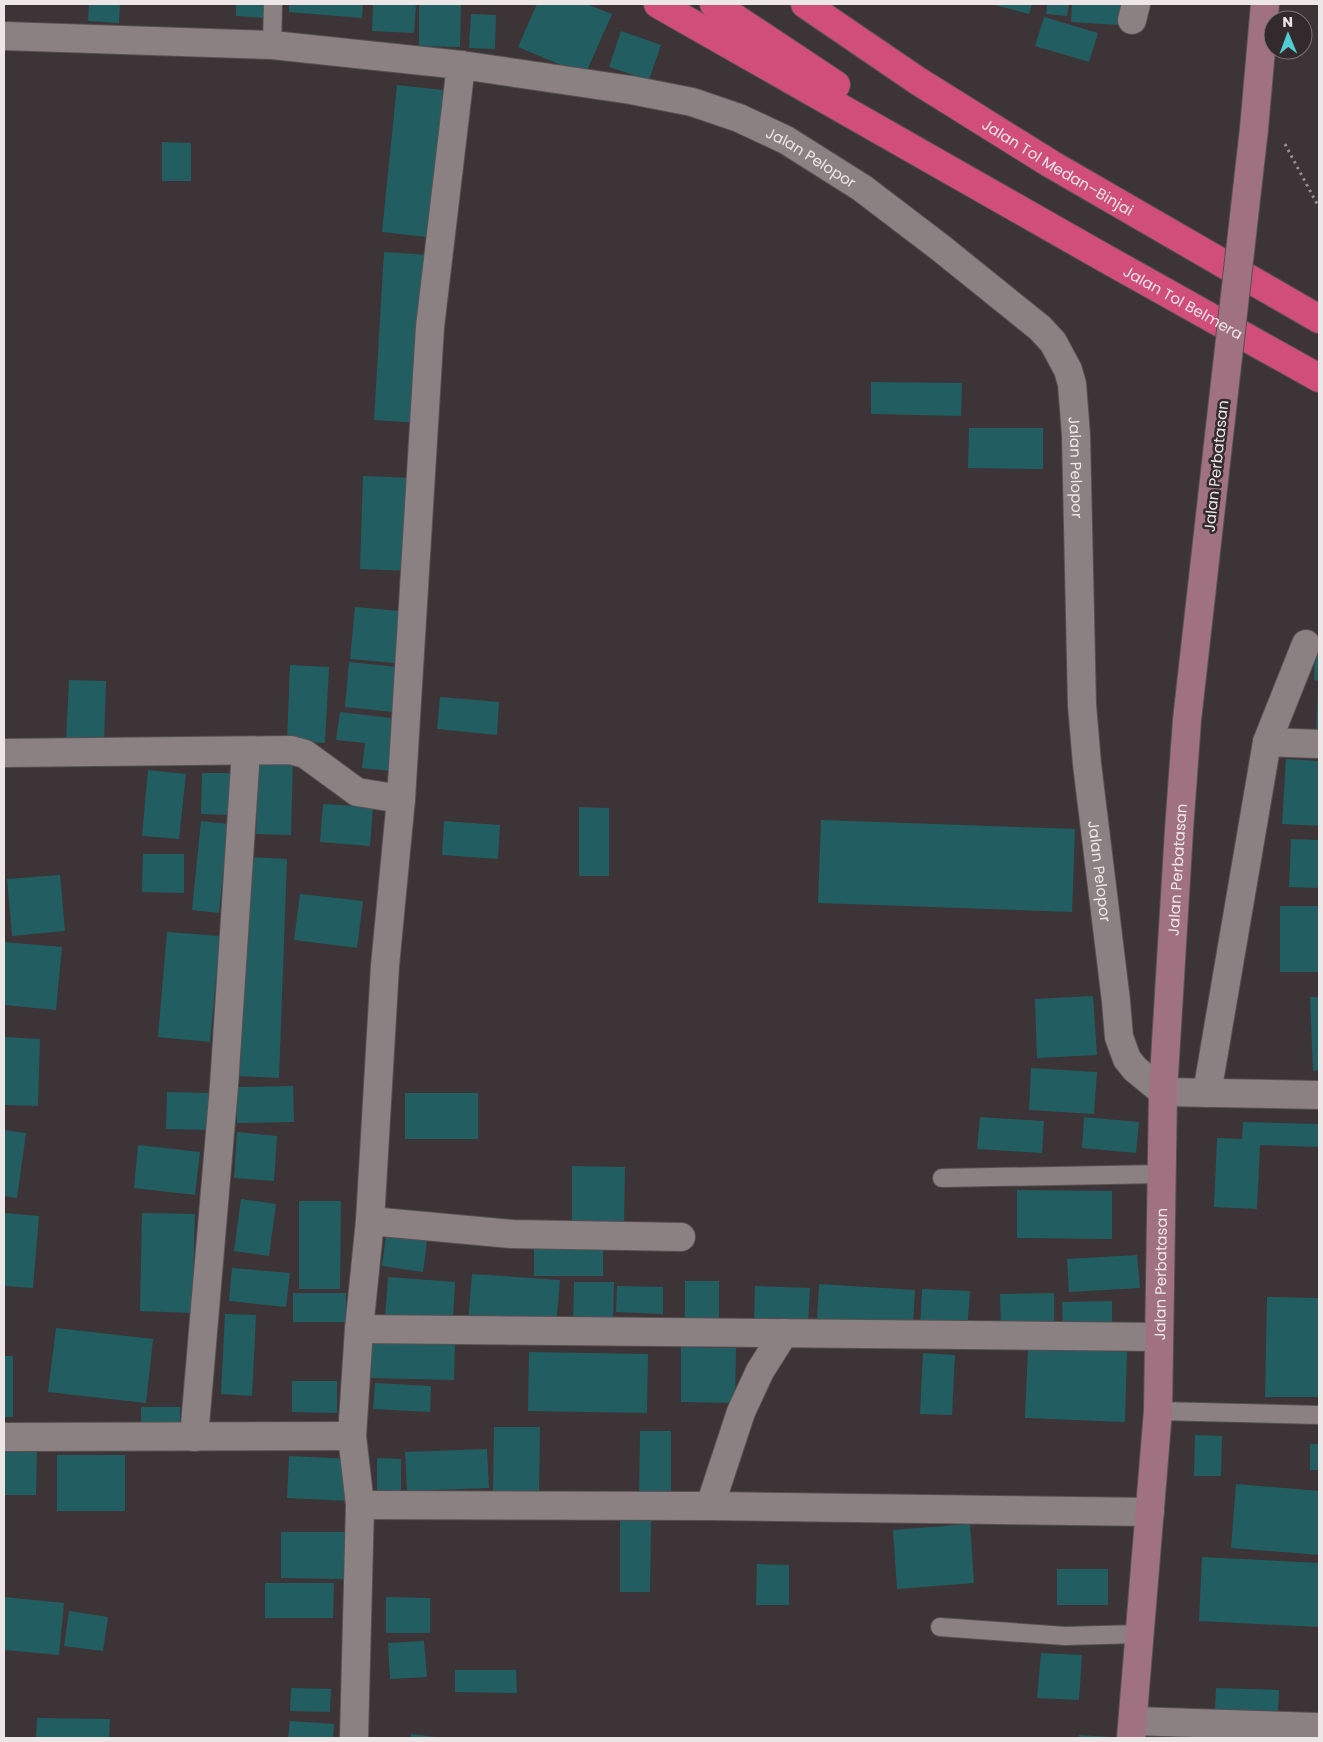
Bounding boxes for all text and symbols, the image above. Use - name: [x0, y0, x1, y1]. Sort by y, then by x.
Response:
- north arrow: [1263, 10, 1313, 60]
- text: N: [1282, 12, 1293, 32]
- street label: Jalan Tol Medan–Binjai: [978, 113, 1138, 220]
- street label: Jalan Pelopor: [763, 122, 861, 193]
- street label: Jalan Tol Belmera: [1120, 260, 1247, 344]
- street label: Jalan Perbatasan: [1199, 399, 1233, 533]
- street label: Jalan Pelopor: [1064, 415, 1088, 519]
- street label: Jalan Perbatasan: [1162, 803, 1191, 936]
- street label: Jalan Pelopor: [1083, 819, 1117, 924]
- street label: Jalan Perbatasan: [1149, 1208, 1172, 1341]

